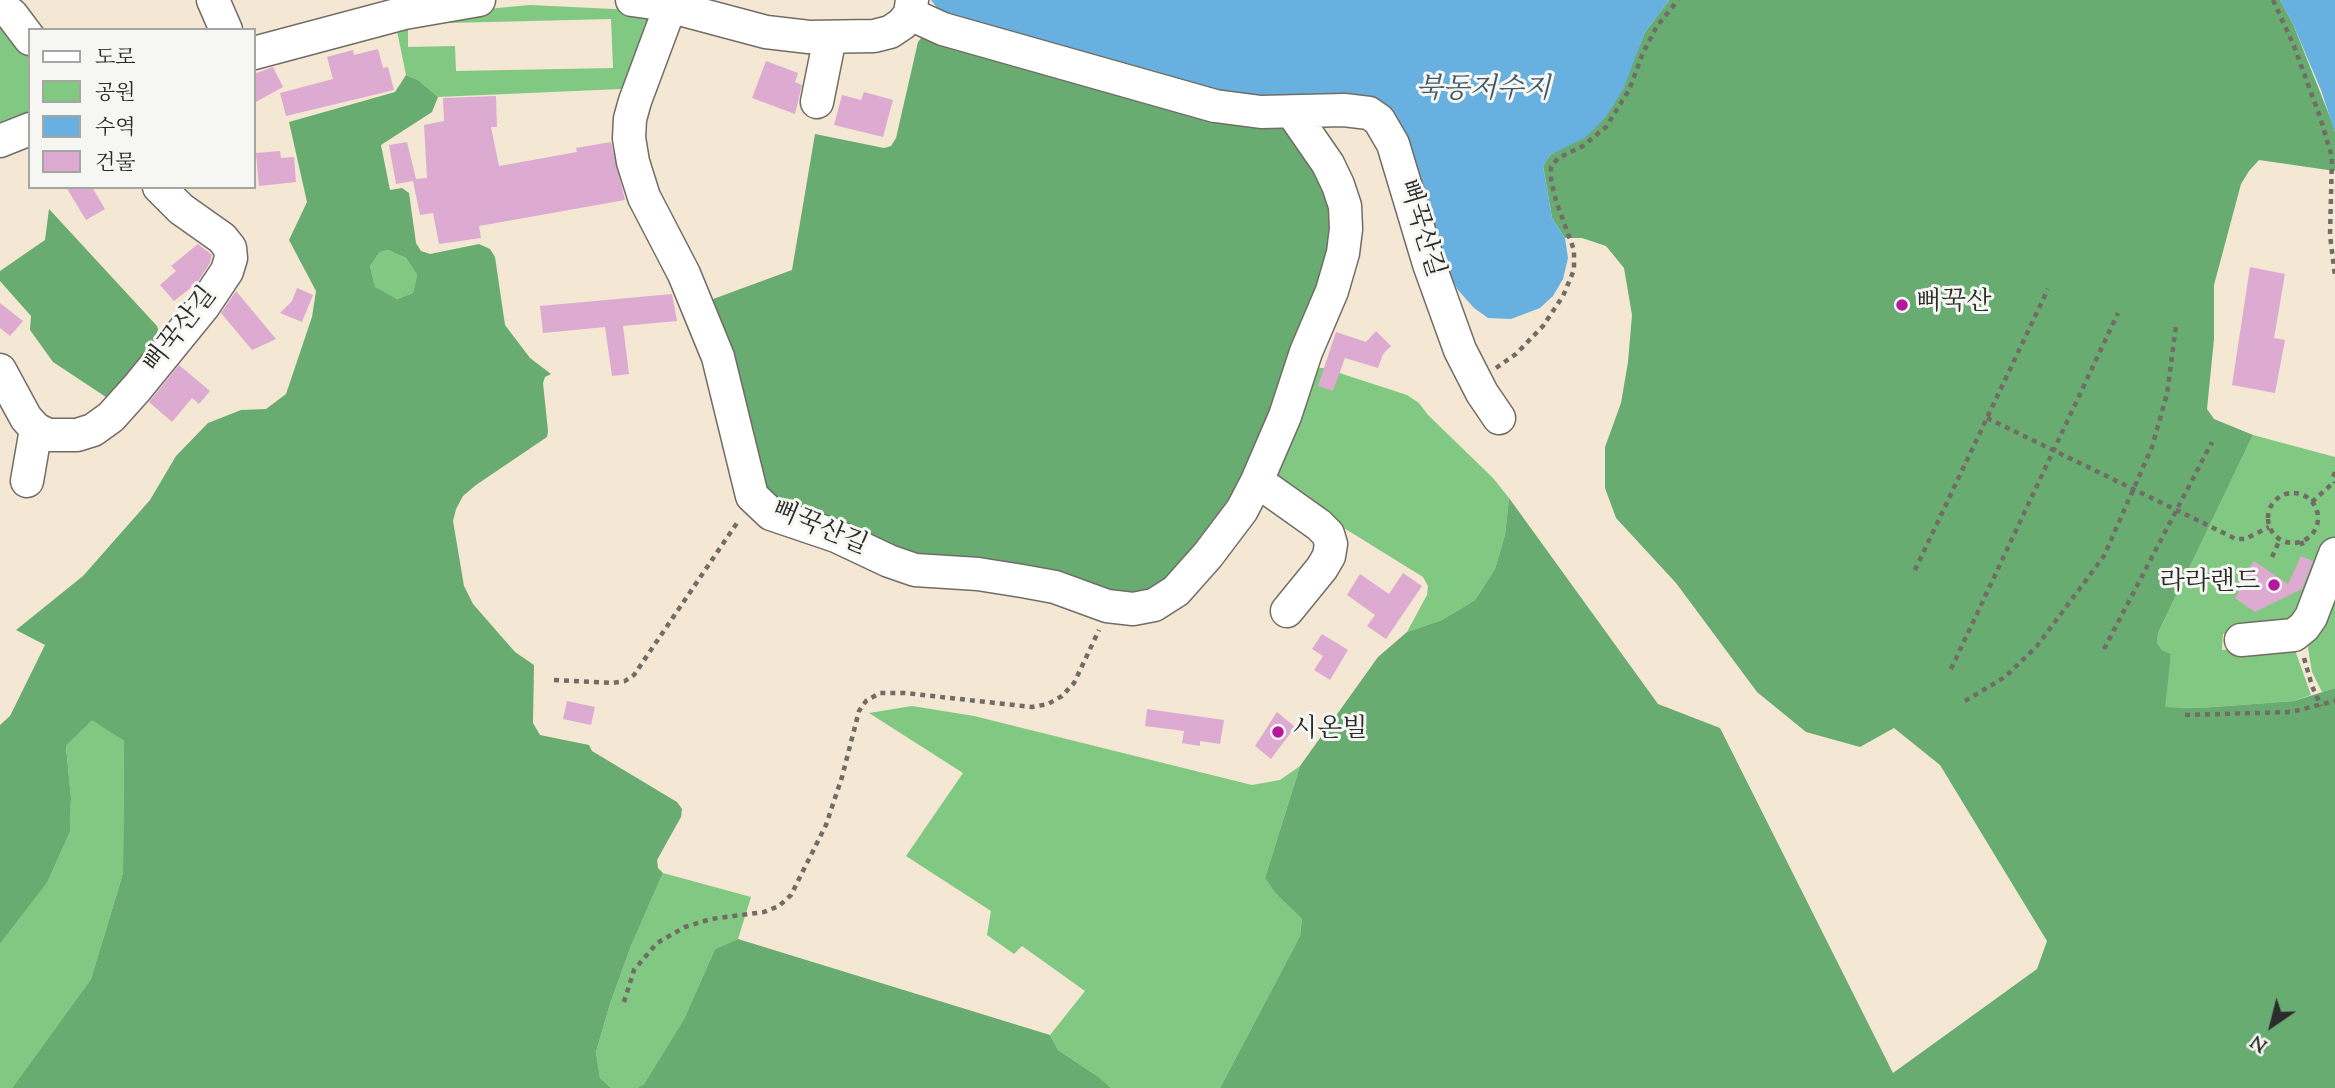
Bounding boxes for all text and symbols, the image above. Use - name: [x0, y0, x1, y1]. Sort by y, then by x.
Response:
- legend: [28, 28, 256, 189]
- text: 도로: [95, 44, 136, 74]
- water label: 북동저수지: [1415, 75, 1551, 109]
- text: 공원: [95, 79, 136, 109]
- text: 수역: [95, 114, 136, 144]
- text: 건물: [95, 149, 136, 179]
- street label: 뻐꾹산길: [1389, 176, 1449, 282]
- street label: 뻐꾹산길: [139, 282, 225, 380]
- place label: 뻐꾹산: [1916, 289, 1991, 321]
- marker: 뻐꾹산: [1894, 297, 1910, 313]
- street label: 뻐꾹산길: [767, 496, 871, 564]
- place label: 라라랜드: [2160, 569, 2260, 601]
- marker: 라라랜드: [2266, 577, 2282, 593]
- place label: 시온빌: [1292, 716, 1367, 748]
- marker: 시온빌: [1270, 724, 1286, 740]
- north arrow: [2237, 990, 2307, 1060]
- text: N: [2246, 1027, 2274, 1058]

